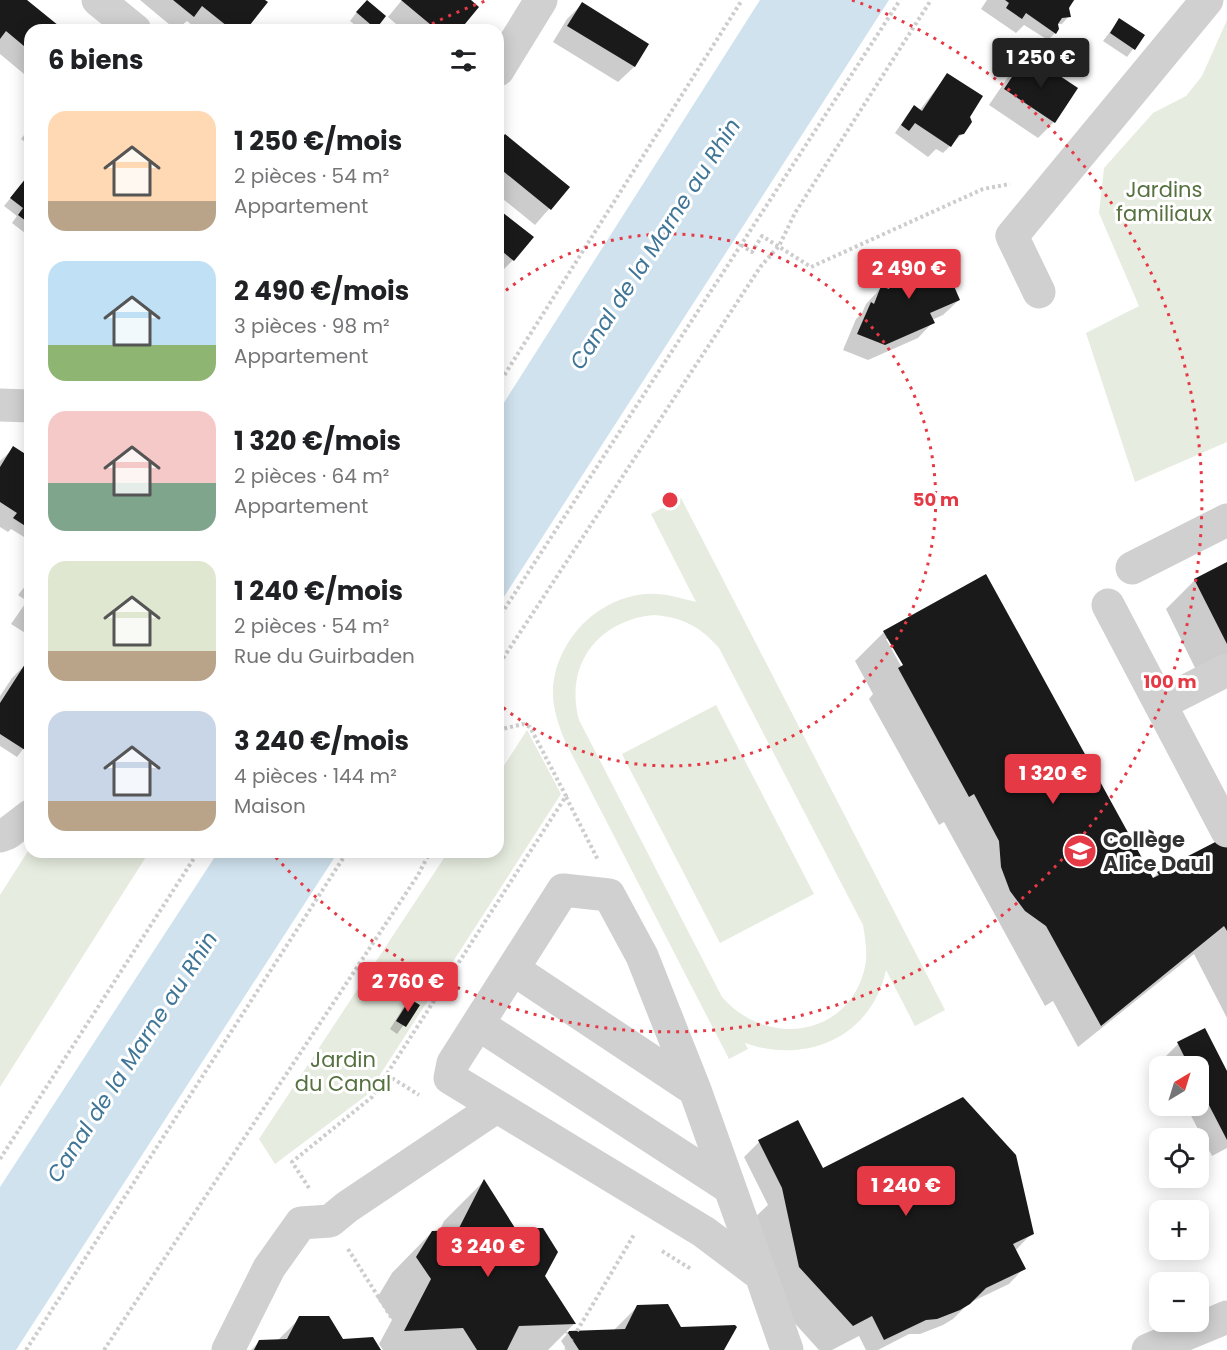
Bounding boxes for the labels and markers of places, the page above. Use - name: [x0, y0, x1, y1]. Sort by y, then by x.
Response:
- pin: 1 250 €: [986, 38, 1096, 89]
- pin: 2 490 €: [854, 249, 964, 300]
- centre of rings: [660, 490, 680, 510]
- pin: 1 320 €: [998, 754, 1108, 805]
- place label: Collège Alice Daul: [1103, 825, 1211, 878]
- school or university icon: Collège Alice Daul: [1062, 833, 1098, 869]
- pin: 2 760 €: [353, 962, 463, 1013]
- pin: 1 240 €: [851, 1166, 961, 1217]
- pin: 3 240 €: [433, 1227, 543, 1278]

